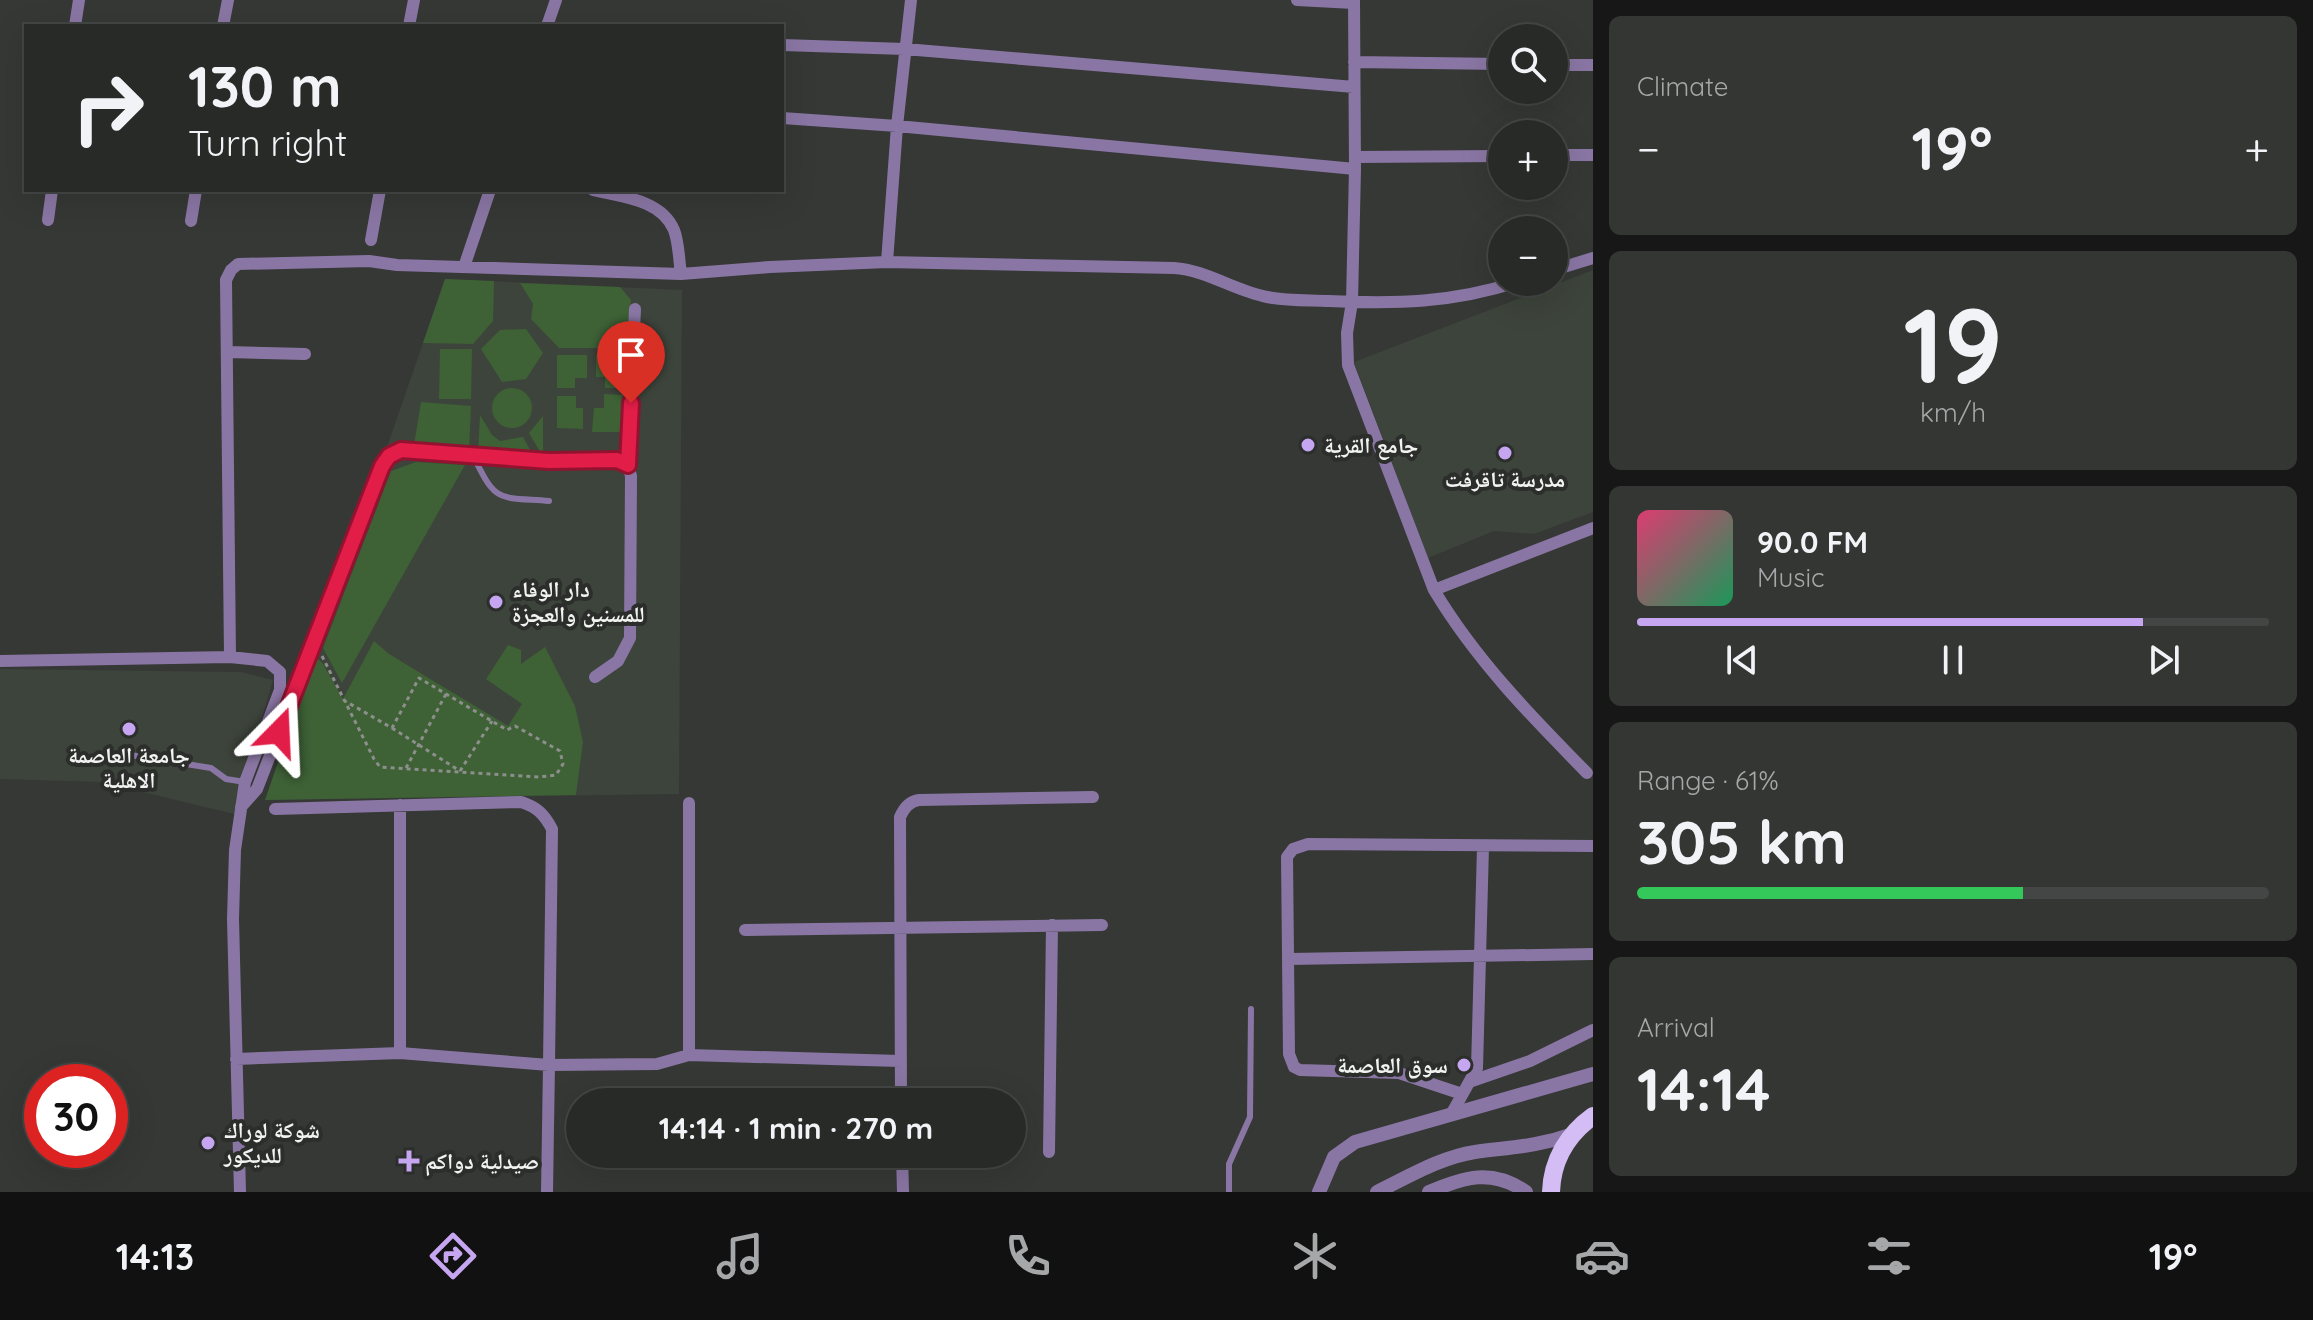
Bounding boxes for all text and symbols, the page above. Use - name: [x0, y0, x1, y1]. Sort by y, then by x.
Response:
- map controls: [1488, 24, 1568, 296]
- button: search: [1488, 24, 1568, 104]
- text: 130 m: [188, 51, 342, 121]
- icon: right: [56, 56, 160, 160]
- text: Climate: [1637, 70, 1728, 103]
- text: 19°: [1912, 110, 1993, 185]
- text: Turn right: [188, 120, 347, 165]
- button: +: [1488, 120, 1568, 200]
- text: −: [1637, 121, 1660, 176]
- text: +: [2244, 121, 2269, 176]
- button: −: [1488, 216, 1568, 296]
- text: 19: [1903, 279, 2003, 409]
- pin: [597, 321, 665, 403]
- icon: arrive: [609, 333, 653, 377]
- text: km/h: [1920, 396, 1986, 429]
- place label: جامع القرية: [1324, 431, 1418, 460]
- marker: جامع القرية: [1299, 436, 1317, 454]
- marker: مدرسة تاقرفت: [1496, 444, 1514, 462]
- place label: مدرسة تاقرفت: [1445, 465, 1565, 493]
- text: 90.0 FM: [1757, 523, 1868, 561]
- text: Music: [1757, 561, 1825, 594]
- place label: دار الوفاء للمسنين والعجزة: [512, 575, 645, 628]
- marker: دار الوفاء للمسنين والعجزة: [487, 593, 505, 611]
- icon: previous: [1720, 638, 1764, 682]
- icon: pause: [1931, 638, 1975, 682]
- icon: next: [2142, 638, 2186, 682]
- position arrow: [237, 690, 321, 774]
- marker: جامعة العاصمة الاهلية: [120, 720, 138, 738]
- place label: جامعة العاصمة الاهلية: [68, 741, 190, 794]
- text: Range · 61%: [1637, 764, 1779, 797]
- text: 305 km: [1637, 804, 1847, 879]
- text: Arrival: [1637, 1011, 1715, 1044]
- place label: سوق العاصمة: [1337, 1051, 1448, 1079]
- text: 14:14: [1637, 1051, 1771, 1126]
- marker: سوق العاصمة: [1455, 1056, 1473, 1074]
- speed limit sign: 30: [24, 1064, 128, 1168]
- text: 14:14 · 1 min · 270 m: [659, 1109, 933, 1147]
- place label: شوكة لوراك للديكور: [223, 1116, 320, 1169]
- marker: شوكة لوراك للديكور: [199, 1134, 217, 1152]
- place label: صيدلية دواكم: [425, 1147, 539, 1176]
- marker: صيدلية دواكم: [400, 1152, 418, 1170]
- icon: directions: [425, 1228, 481, 1284]
- icon: music: [712, 1228, 768, 1284]
- icon: phone: [1000, 1228, 1056, 1284]
- icon: climate: [1287, 1228, 1343, 1284]
- icon: car: [1574, 1228, 1630, 1284]
- icon: filters: [1861, 1228, 1917, 1284]
- text: 14:13: [116, 1234, 194, 1279]
- text: 19°: [2149, 1234, 2197, 1279]

